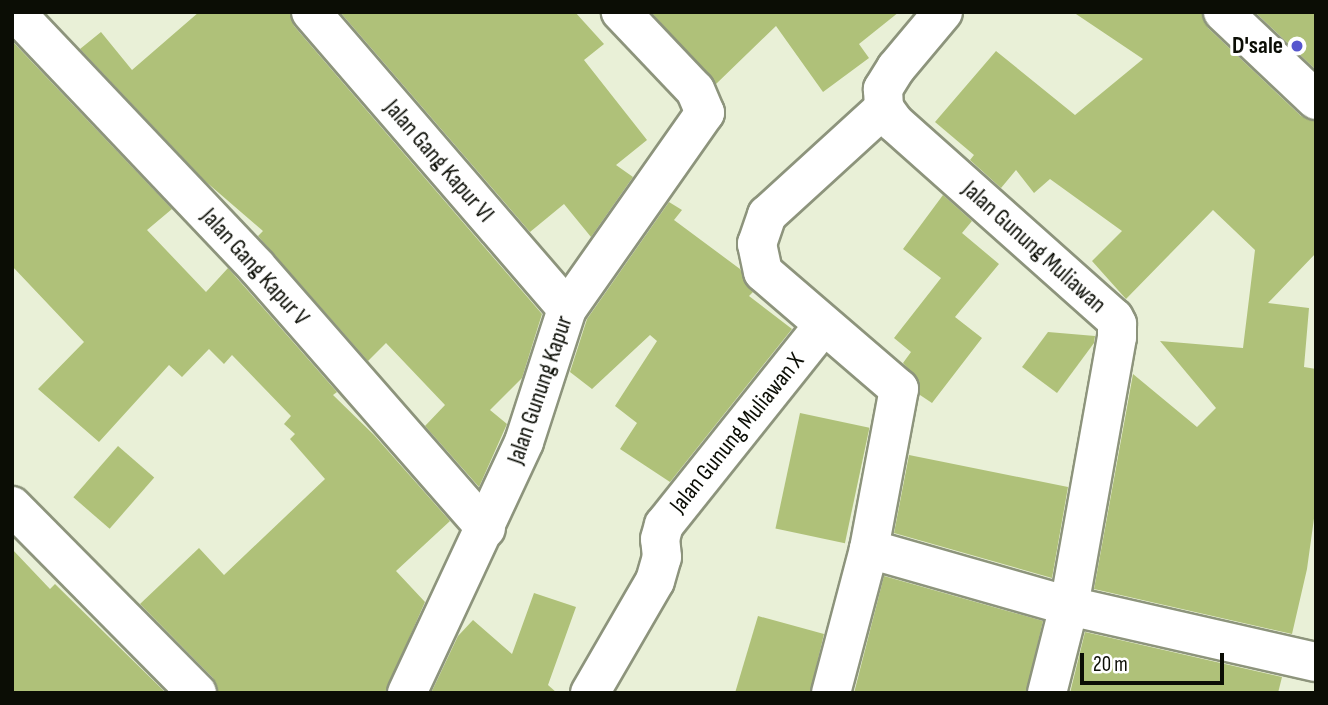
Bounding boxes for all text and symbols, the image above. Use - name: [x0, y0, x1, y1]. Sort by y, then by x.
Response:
- place label: D'sale: [1232, 32, 1283, 60]
- marker: D'sale: [1289, 38, 1305, 54]
- street label: Jalan Gang Kapur VI: [378, 94, 500, 228]
- street label: Jalan Gunung Muliawan: [956, 175, 1112, 319]
- street label: Jalan Gang Kapur V: [195, 202, 315, 332]
- street label: Jalan Gunung Kapur: [501, 312, 579, 468]
- street label: Jalan Gunung Muliawan X: [664, 347, 810, 519]
- scale bar: [1083, 638, 1226, 682]
- text: 20 m: [1093, 652, 1128, 677]

